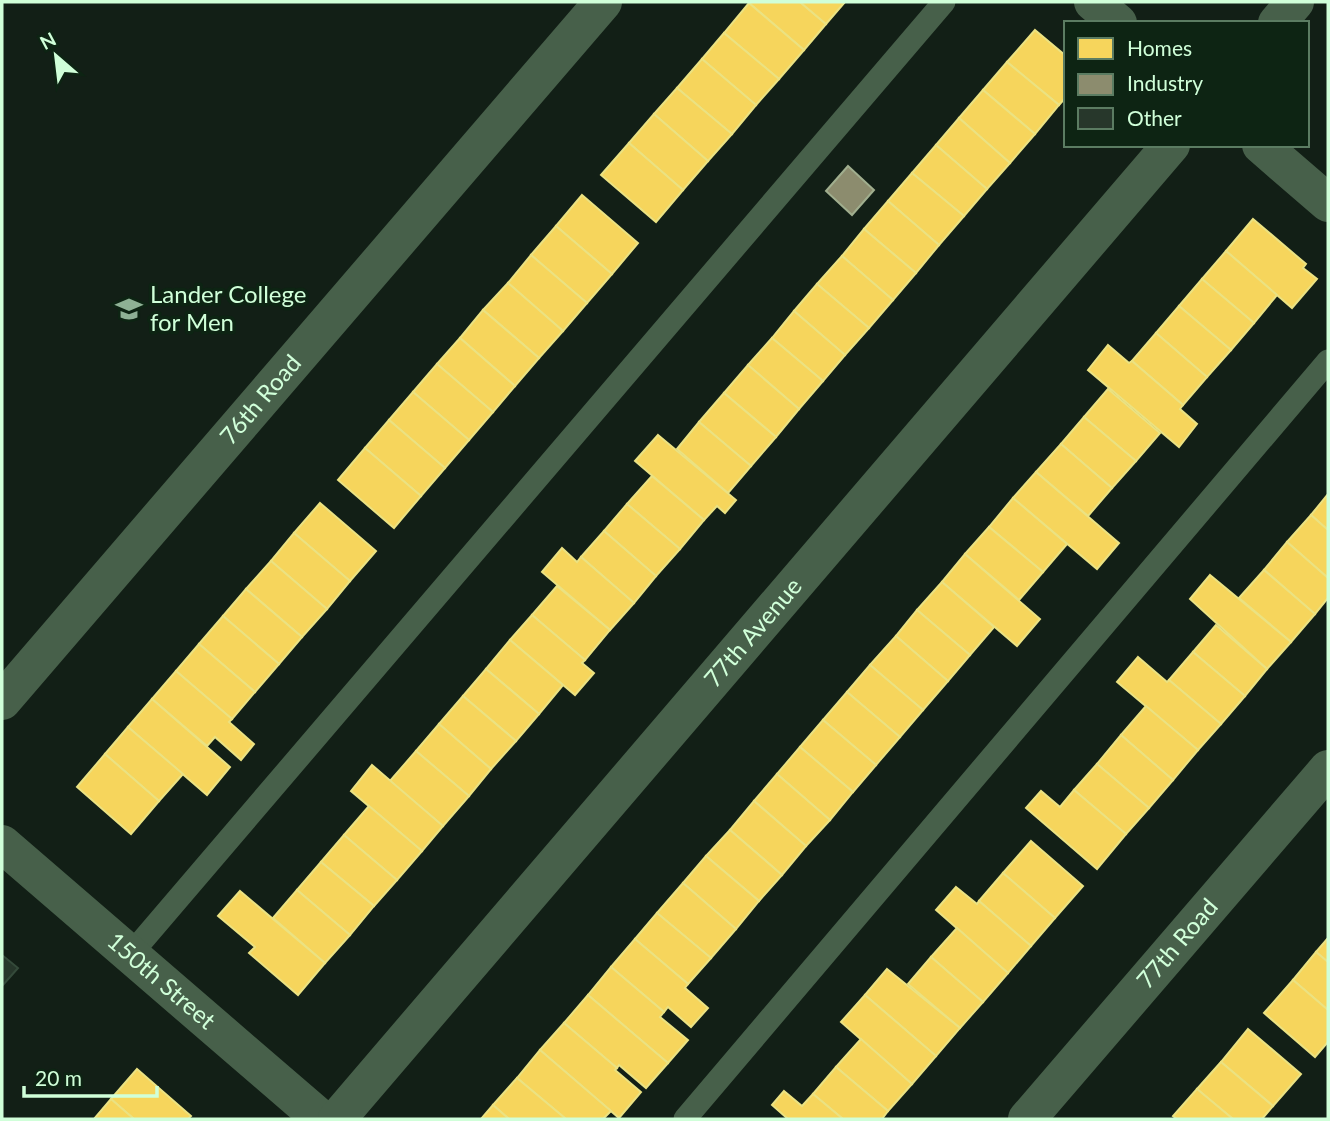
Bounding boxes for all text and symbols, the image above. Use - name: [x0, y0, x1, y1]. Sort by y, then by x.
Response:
- north arrow: [21, 21, 91, 91]
- legend: [1064, 21, 1309, 147]
- text: N: [36, 27, 60, 54]
- text: Homes: [1127, 35, 1192, 60]
- text: Industry: [1127, 70, 1203, 95]
- text: Other: [1127, 105, 1182, 130]
- place label: Lander College for Men: [150, 279, 307, 336]
- school or university icon: Lander College for Men: [114, 294, 144, 324]
- street label: 76th Road: [213, 348, 306, 450]
- street label: 77th Avenue: [697, 571, 807, 692]
- street label: 77th Road: [1130, 892, 1223, 994]
- street label: 150th Street: [102, 926, 222, 1035]
- scale bar: [24, 1054, 158, 1098]
- text: 20 m: [35, 1065, 82, 1090]

